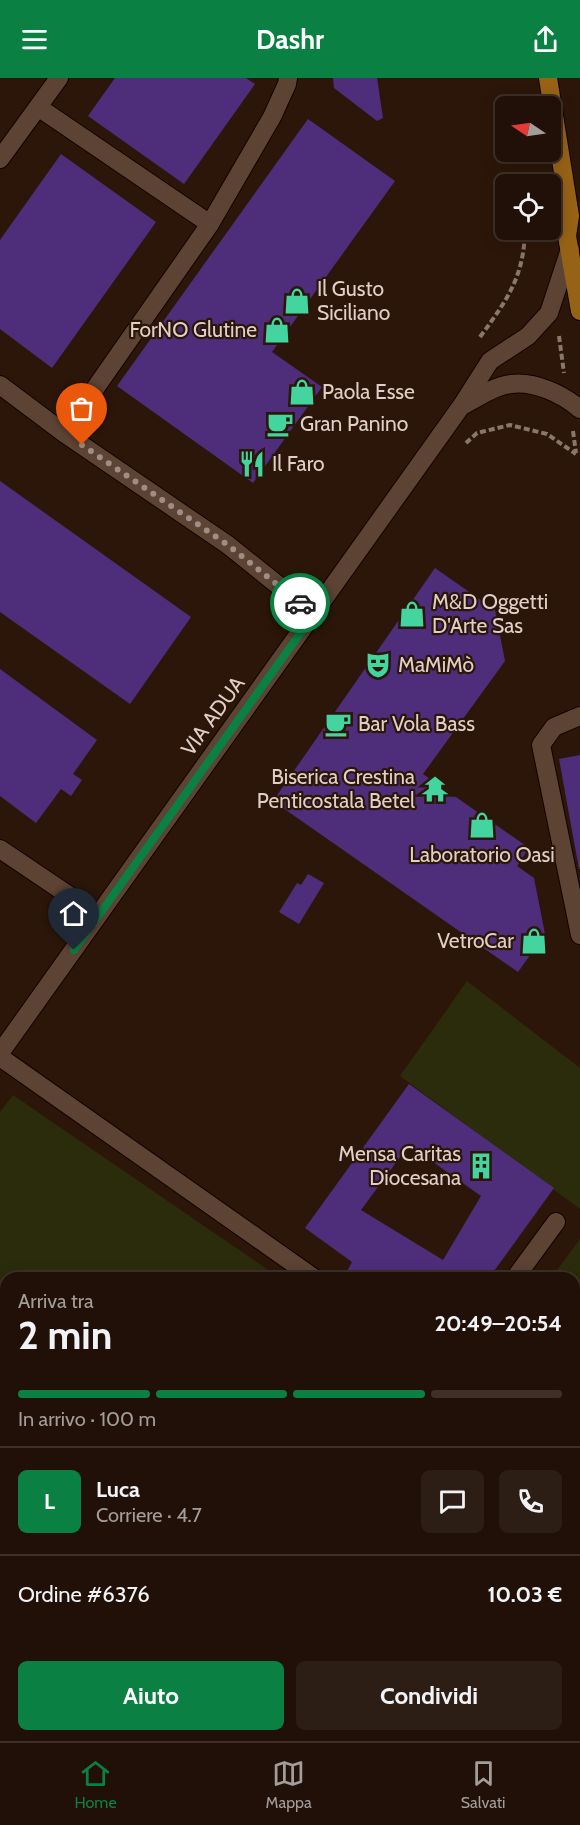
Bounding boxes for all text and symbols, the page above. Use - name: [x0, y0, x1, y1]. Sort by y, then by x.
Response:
- icon: menu: [18, 23, 51, 56]
- text: Dashr: [256, 23, 324, 56]
- icon: share: [529, 23, 562, 56]
- north arrow: [495, 96, 561, 162]
- map controls: [495, 96, 561, 240]
- button: locate: [495, 174, 561, 240]
- place label: Il Gusto Siciliano: [317, 276, 390, 325]
- shop icon: Il Gusto Siciliano: [282, 286, 312, 316]
- shop icon: ForNO Glutine: [262, 315, 292, 345]
- place label: ForNO Glutine: [129, 317, 257, 342]
- shop icon: Paola Esse: [287, 377, 317, 407]
- place label: Paola Esse: [322, 379, 415, 404]
- pin: [56, 383, 107, 445]
- icon: bag: [65, 392, 98, 425]
- cafe icon: Gran Panino: [265, 409, 295, 439]
- place label: Gran Panino: [300, 411, 408, 436]
- restaurant icon: Il Faro: [237, 449, 267, 479]
- place label: Il Faro: [272, 451, 325, 476]
- courier: [270, 573, 330, 633]
- icon: car: [284, 587, 317, 620]
- place label: M&D Oggetti D'Arte Sas: [432, 589, 548, 638]
- shop icon: M&D Oggetti D'Arte Sas: [397, 599, 427, 629]
- theatre icon: MaMiMò: [363, 650, 393, 680]
- place label: MaMiMò: [398, 652, 474, 677]
- street label: VIA ADUA: [175, 671, 250, 760]
- cafe icon: Bar Vola Bass: [323, 709, 353, 739]
- place label: Bar Vola Bass: [358, 711, 475, 736]
- place label: Biserica Crestina Penticostala Betel: [257, 764, 415, 813]
- temple icon: Biserica Crestina Penticostala Betel: [420, 774, 450, 804]
- shop icon: Laboratorio Oasi: [467, 810, 497, 840]
- place label: Laboratorio Oasi: [409, 842, 555, 867]
- pin: [48, 888, 99, 950]
- icon: home: [57, 897, 90, 930]
- shop icon: VetroCar: [519, 926, 549, 956]
- place label: VetroCar: [437, 928, 514, 953]
- place label: Mensa Caritas Diocesana: [338, 1141, 461, 1190]
- building icon: Mensa Caritas Diocesana: [466, 1151, 496, 1181]
- text: Arriva tra: [18, 1289, 94, 1313]
- text: 20:49–20:54: [434, 1310, 562, 1337]
- text: 2 min: [18, 1311, 112, 1359]
- text: In arrivo · 100 m: [18, 1407, 156, 1431]
- button: chat: [421, 1470, 484, 1533]
- button: phone: [499, 1470, 562, 1533]
- text: Luca: [96, 1476, 140, 1503]
- text: L: [44, 1488, 55, 1515]
- text: Corriere · 4.7: [96, 1503, 202, 1527]
- text: Ordine #6376: [18, 1581, 150, 1608]
- text: 10.03 €: [487, 1581, 562, 1608]
- button: Aiuto: [18, 1661, 284, 1730]
- button: Condividi: [296, 1661, 562, 1730]
- tab: Home: [75, 1757, 117, 1812]
- tab: Mappa: [266, 1757, 312, 1812]
- tab: Salvati: [461, 1757, 505, 1812]

